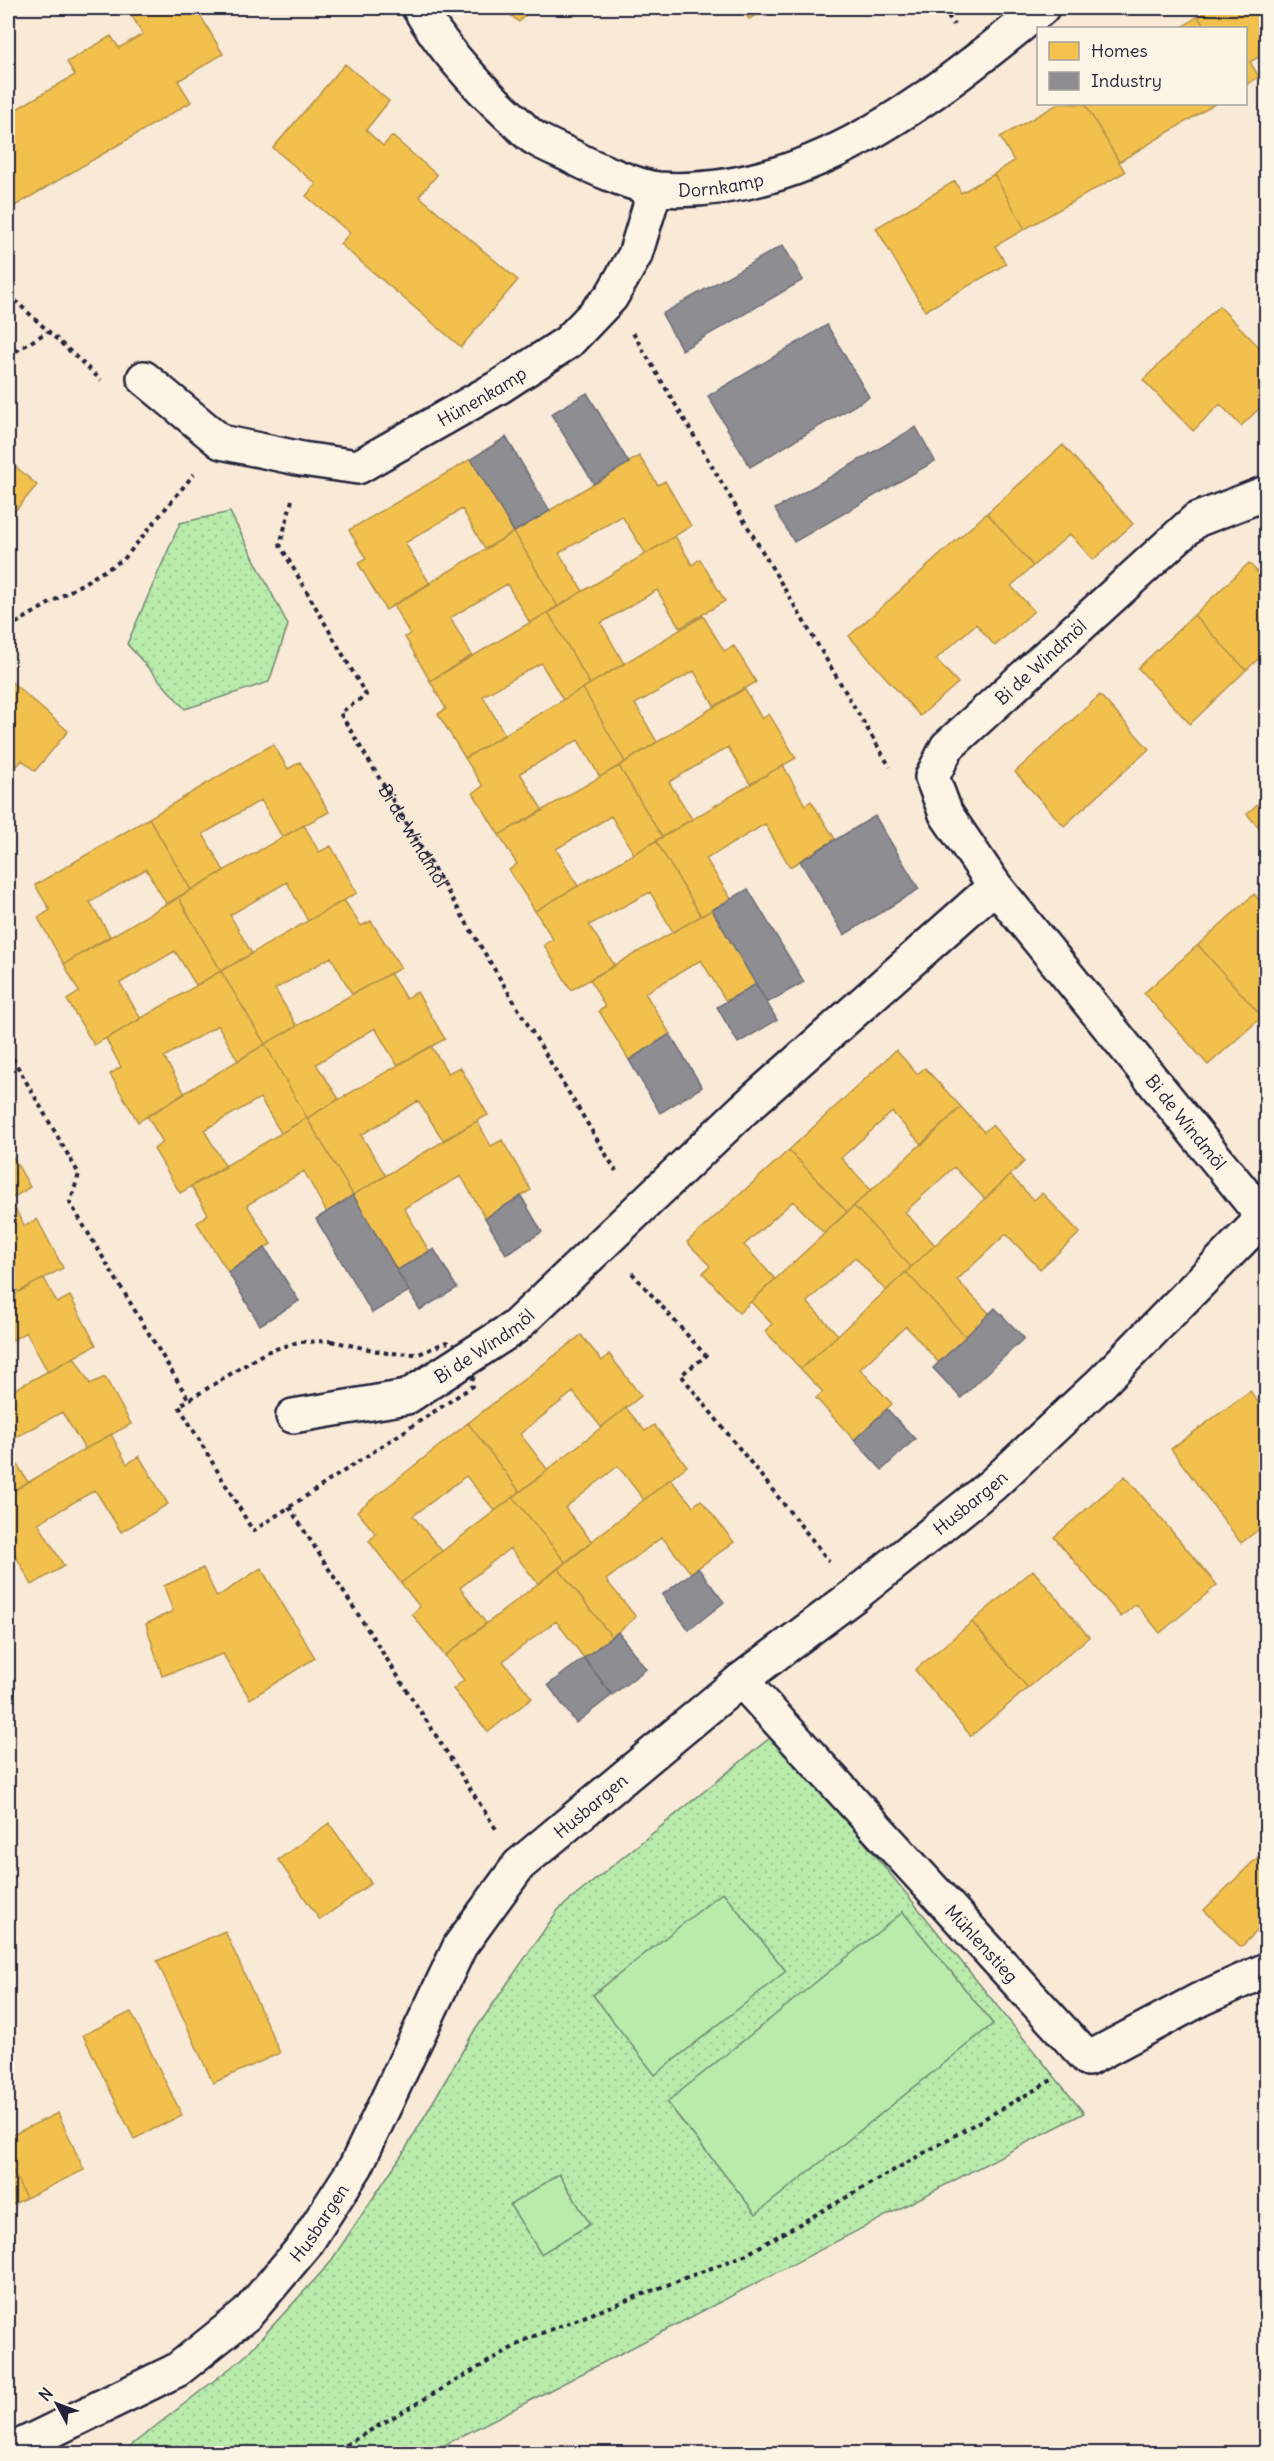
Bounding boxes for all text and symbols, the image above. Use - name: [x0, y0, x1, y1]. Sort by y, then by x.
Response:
- legend: [1037, 27, 1247, 105]
- text: Homes: [1091, 39, 1148, 62]
- text: Industry: [1091, 69, 1162, 92]
- street label: Dornkamp: [678, 167, 766, 201]
- street label: Hünenkamp: [433, 361, 531, 431]
- street label: Bi de Windmöl: [990, 614, 1091, 709]
- street label: Bi de Windmöl: [374, 780, 454, 891]
- street label: Bi de Windmöl: [1141, 1070, 1231, 1174]
- street label: Bi de Windmöl: [430, 1304, 539, 1388]
- street label: Husbargen: [928, 1465, 1012, 1539]
- street label: Husbargen: [549, 1768, 632, 1843]
- street label: Mühlenstieg: [941, 1900, 1024, 1987]
- street label: Husbargen: [284, 2179, 353, 2266]
- north arrow: [27, 2374, 87, 2434]
- text: N: [35, 2383, 57, 2405]

